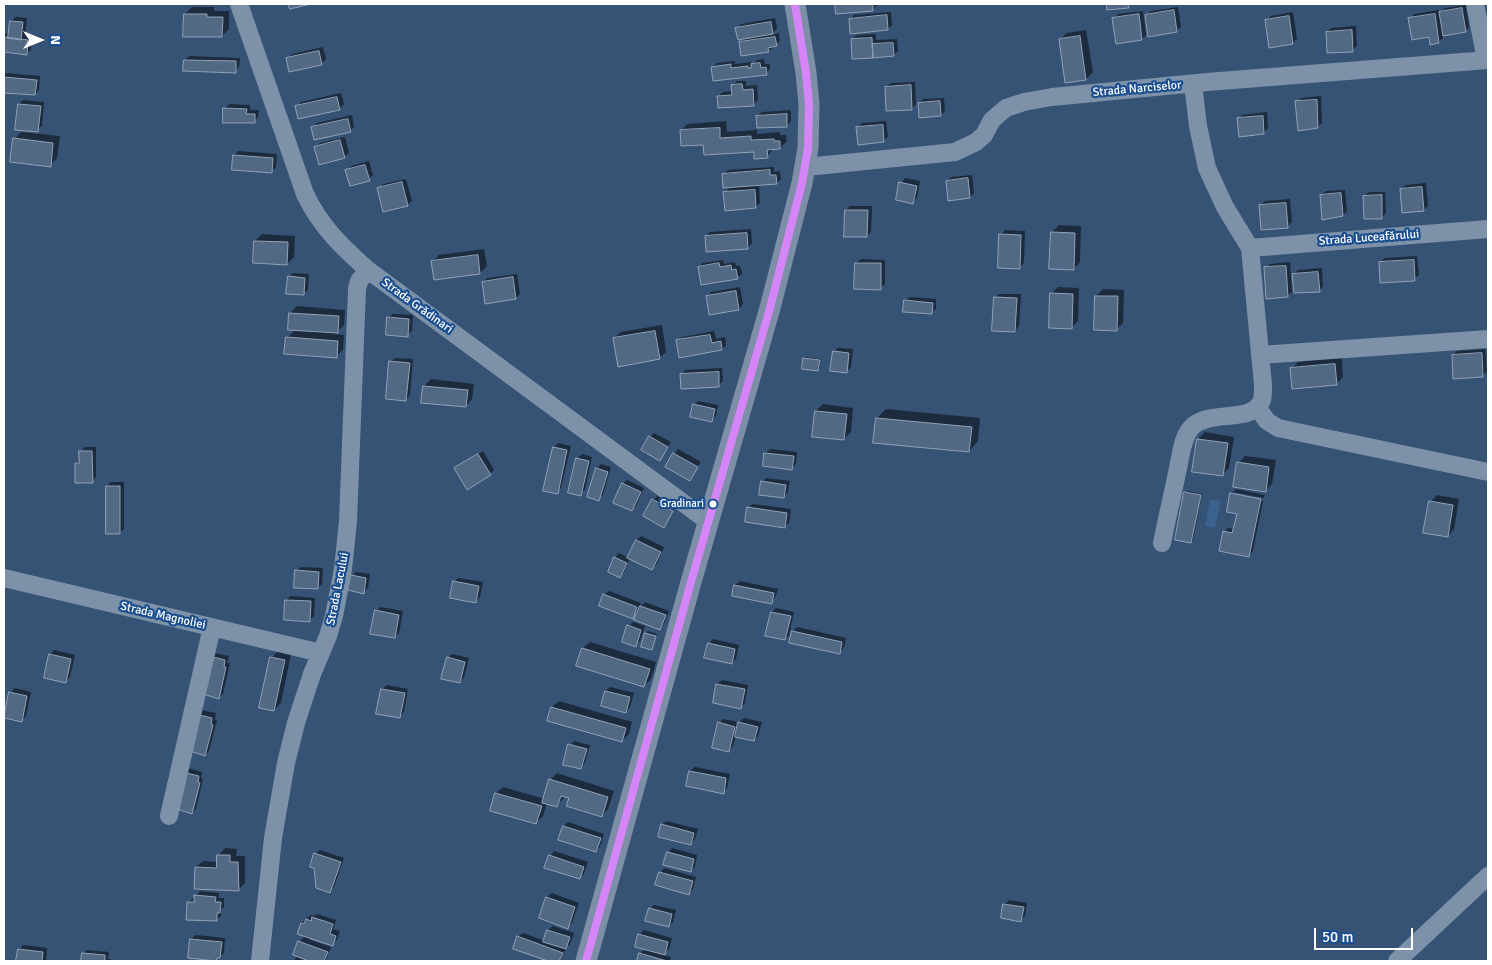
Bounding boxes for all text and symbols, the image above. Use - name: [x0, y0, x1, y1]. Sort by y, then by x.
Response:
- north arrow: [15, 15, 65, 65]
- text: N: [47, 35, 64, 45]
- street label: Strada Narciselor: [1092, 78, 1182, 100]
- street label: Strada Luceafărului: [1318, 227, 1420, 249]
- street label: Strada Grădinari: [379, 275, 455, 337]
- place label: Gradinari: [660, 497, 704, 511]
- marker: Gradinari: [708, 499, 718, 509]
- street label: Strada Lacului: [324, 551, 352, 627]
- street label: Strada Magnoliei: [119, 599, 207, 633]
- scale bar: [1317, 918, 1416, 950]
- text: 50 m: [1322, 928, 1353, 946]

